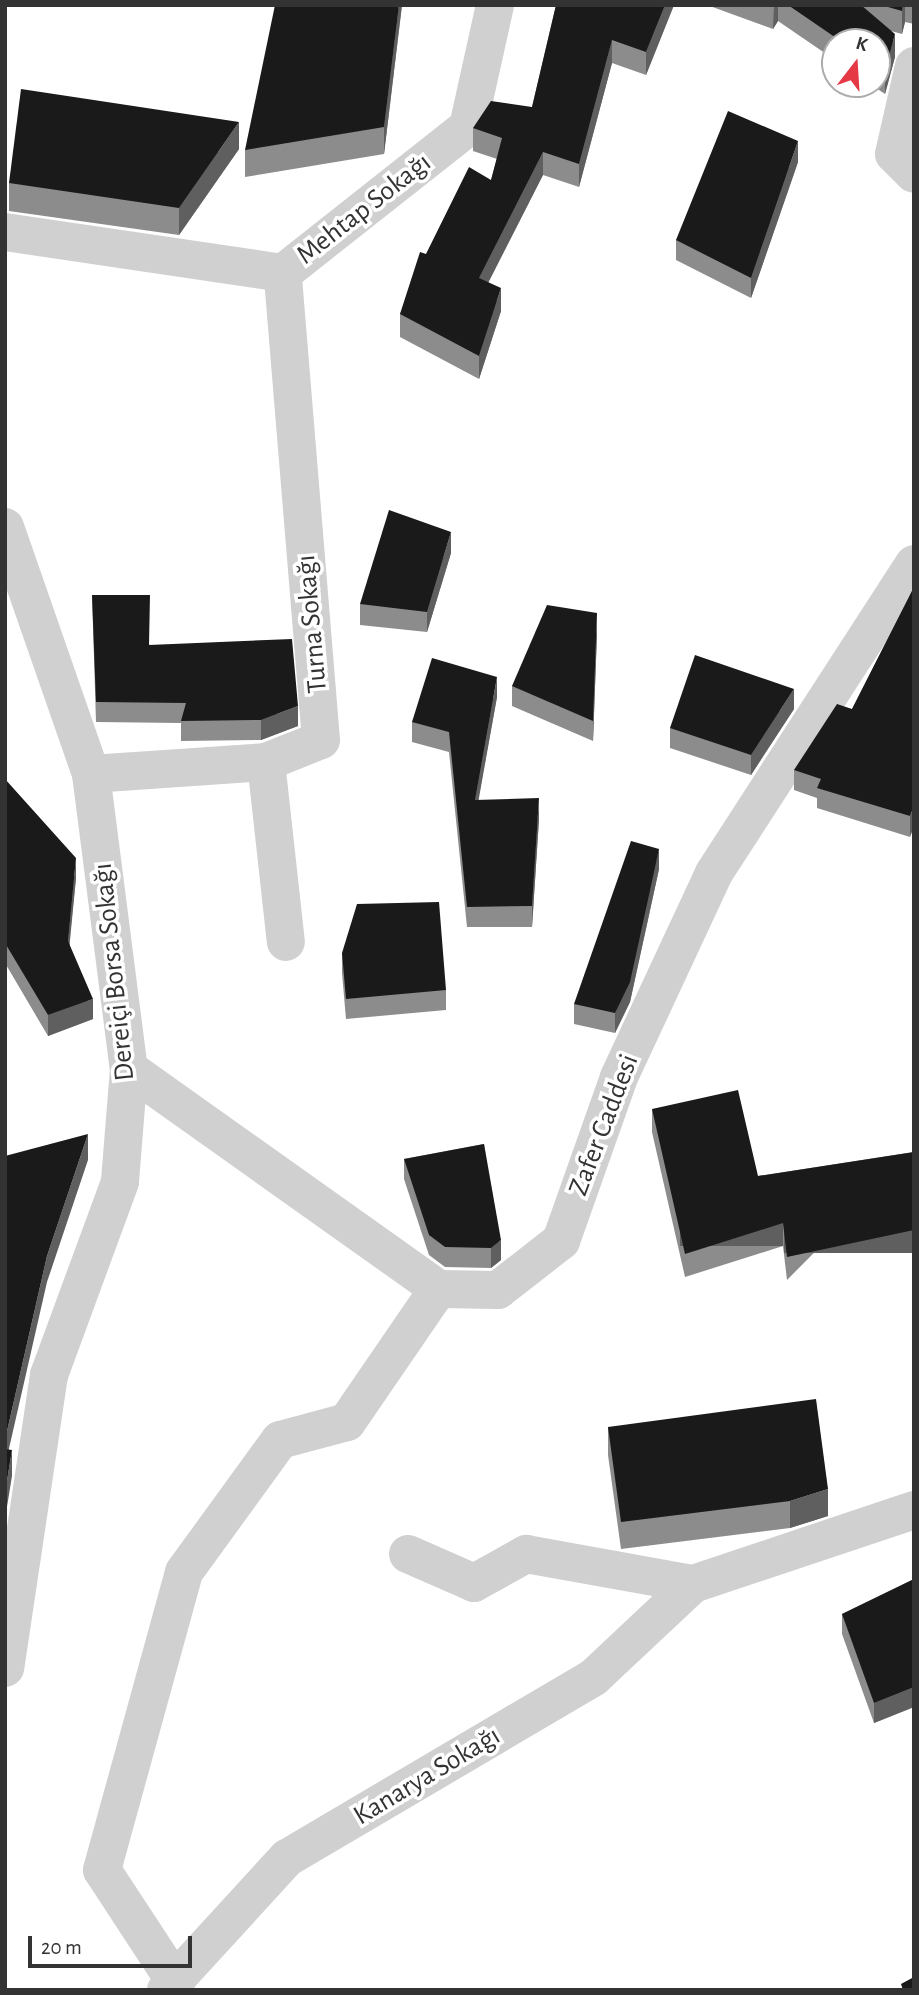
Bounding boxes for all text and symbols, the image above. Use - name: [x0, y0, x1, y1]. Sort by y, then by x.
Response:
- north arrow: [821, 28, 891, 98]
- text: K: [854, 34, 870, 55]
- street label: Mehtap Sokağı: [290, 146, 438, 272]
- street label: Turna Sokağı: [289, 553, 335, 695]
- street label: Dereiçi Borsa Sokağı: [86, 861, 142, 1083]
- street label: Zafer Caddesi: [562, 1050, 646, 1200]
- street label: Kanarya Sokağı: [348, 1719, 506, 1833]
- scale bar: [32, 1922, 196, 1966]
- text: 20 m: [41, 1937, 82, 1958]

